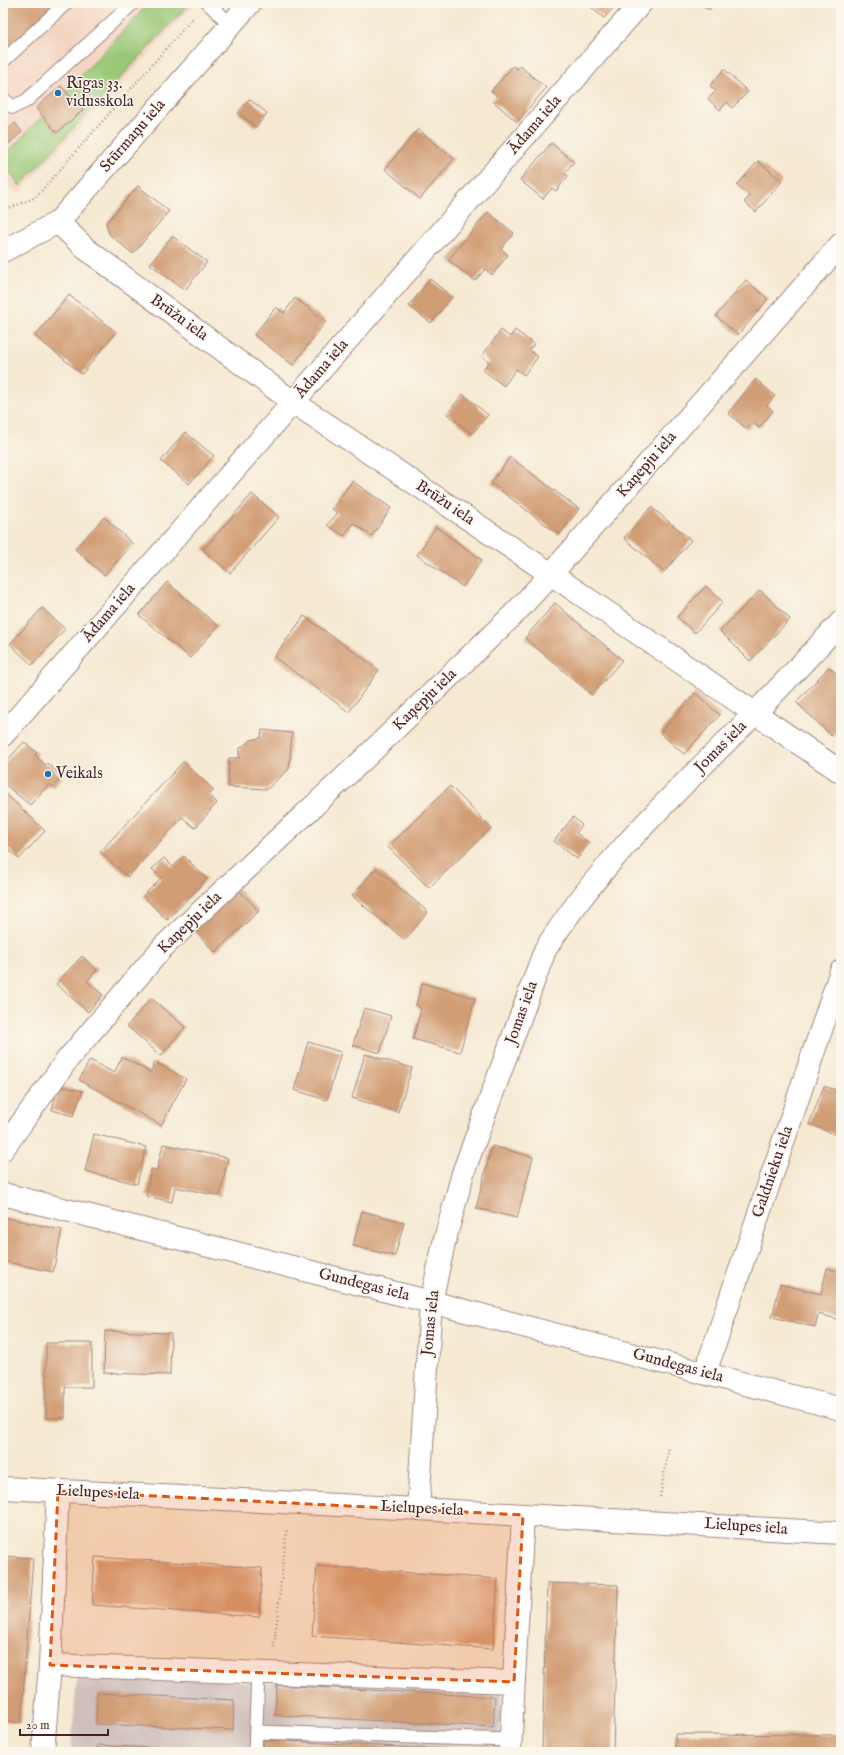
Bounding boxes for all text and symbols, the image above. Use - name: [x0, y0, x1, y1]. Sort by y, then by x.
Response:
- place label: Rīgas 33. vidusskola: [66, 74, 134, 112]
- marker: Rīgas 33. vidusskola: [53, 88, 63, 98]
- street label: Ādama iela: [503, 91, 566, 159]
- street label: Stūrmaņu iela: [96, 95, 170, 177]
- street label: Brūžu iela: [146, 290, 212, 346]
- street label: Ādama iela: [290, 335, 353, 403]
- street label: Kaņepju iela: [613, 428, 681, 502]
- street label: Brūžu iela: [412, 476, 478, 530]
- street label: Ādama iela: [77, 579, 140, 647]
- street label: Kaņepju iela: [389, 664, 461, 735]
- street label: Jomas iela: [689, 717, 751, 779]
- place label: Veikals: [55, 764, 103, 784]
- marker: Veikals: [43, 769, 53, 779]
- street label: Kaņepju iela: [154, 887, 226, 958]
- street label: Jomas iela: [501, 979, 543, 1049]
- street label: Galdnieku iela: [748, 1123, 798, 1221]
- street label: Gundegas iela: [316, 1264, 412, 1306]
- street label: Jomas iela: [417, 1289, 444, 1359]
- street label: Gundegas iela: [631, 1344, 726, 1388]
- street label: Lielupes iela: [56, 1481, 140, 1505]
- street label: Lielupes iela: [380, 1497, 464, 1521]
- street label: Lielupes iela: [704, 1514, 788, 1540]
- scale bar: [20, 1711, 108, 1737]
- text: 20 m: [26, 1718, 49, 1733]

